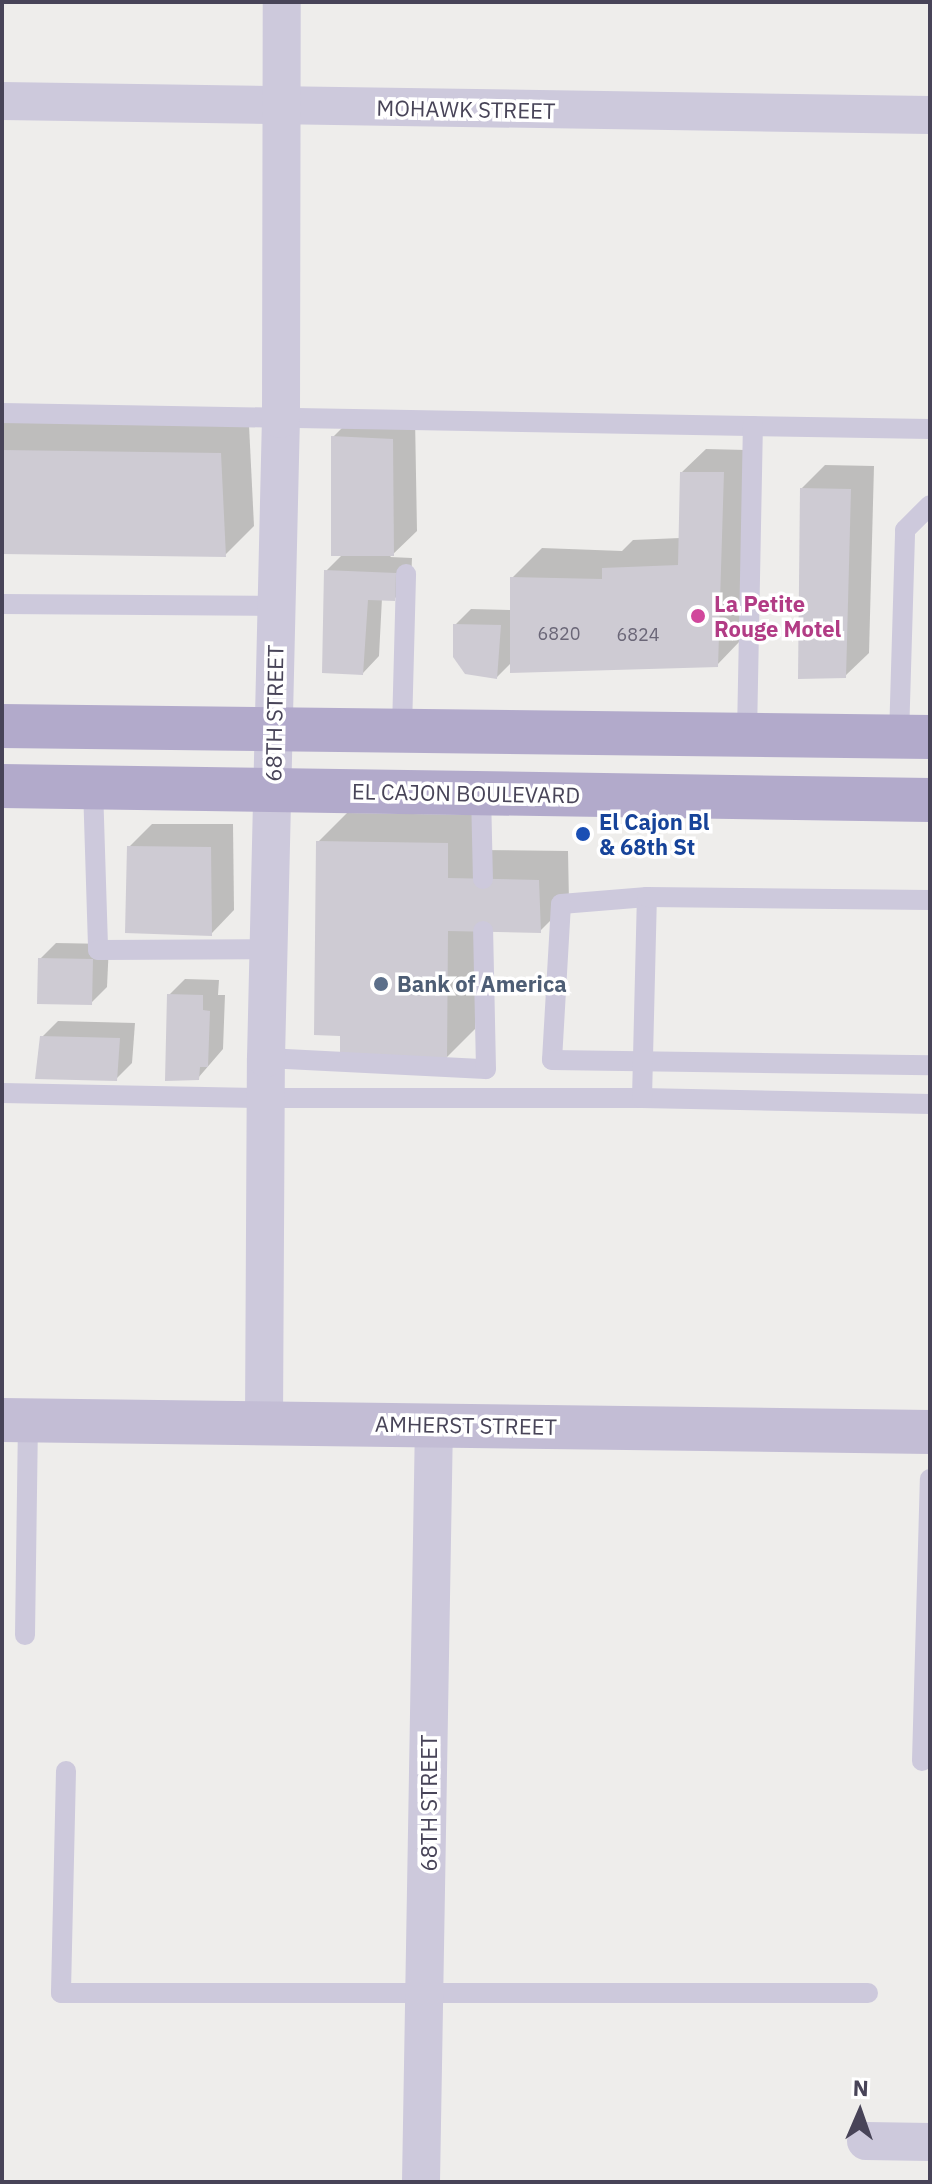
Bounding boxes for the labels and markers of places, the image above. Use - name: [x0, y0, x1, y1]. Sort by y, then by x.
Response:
- place label: La Petite Rouge Motel: [714, 590, 841, 642]
- marker: La Petite Rouge Motel: [689, 607, 707, 625]
- place label: El Cajon Bl & 68th St: [599, 808, 709, 860]
- marker: El Cajon Bl & 68th St: [574, 825, 592, 843]
- place label: Bank of America: [397, 971, 567, 997]
- marker: Bank of America: [372, 975, 390, 993]

